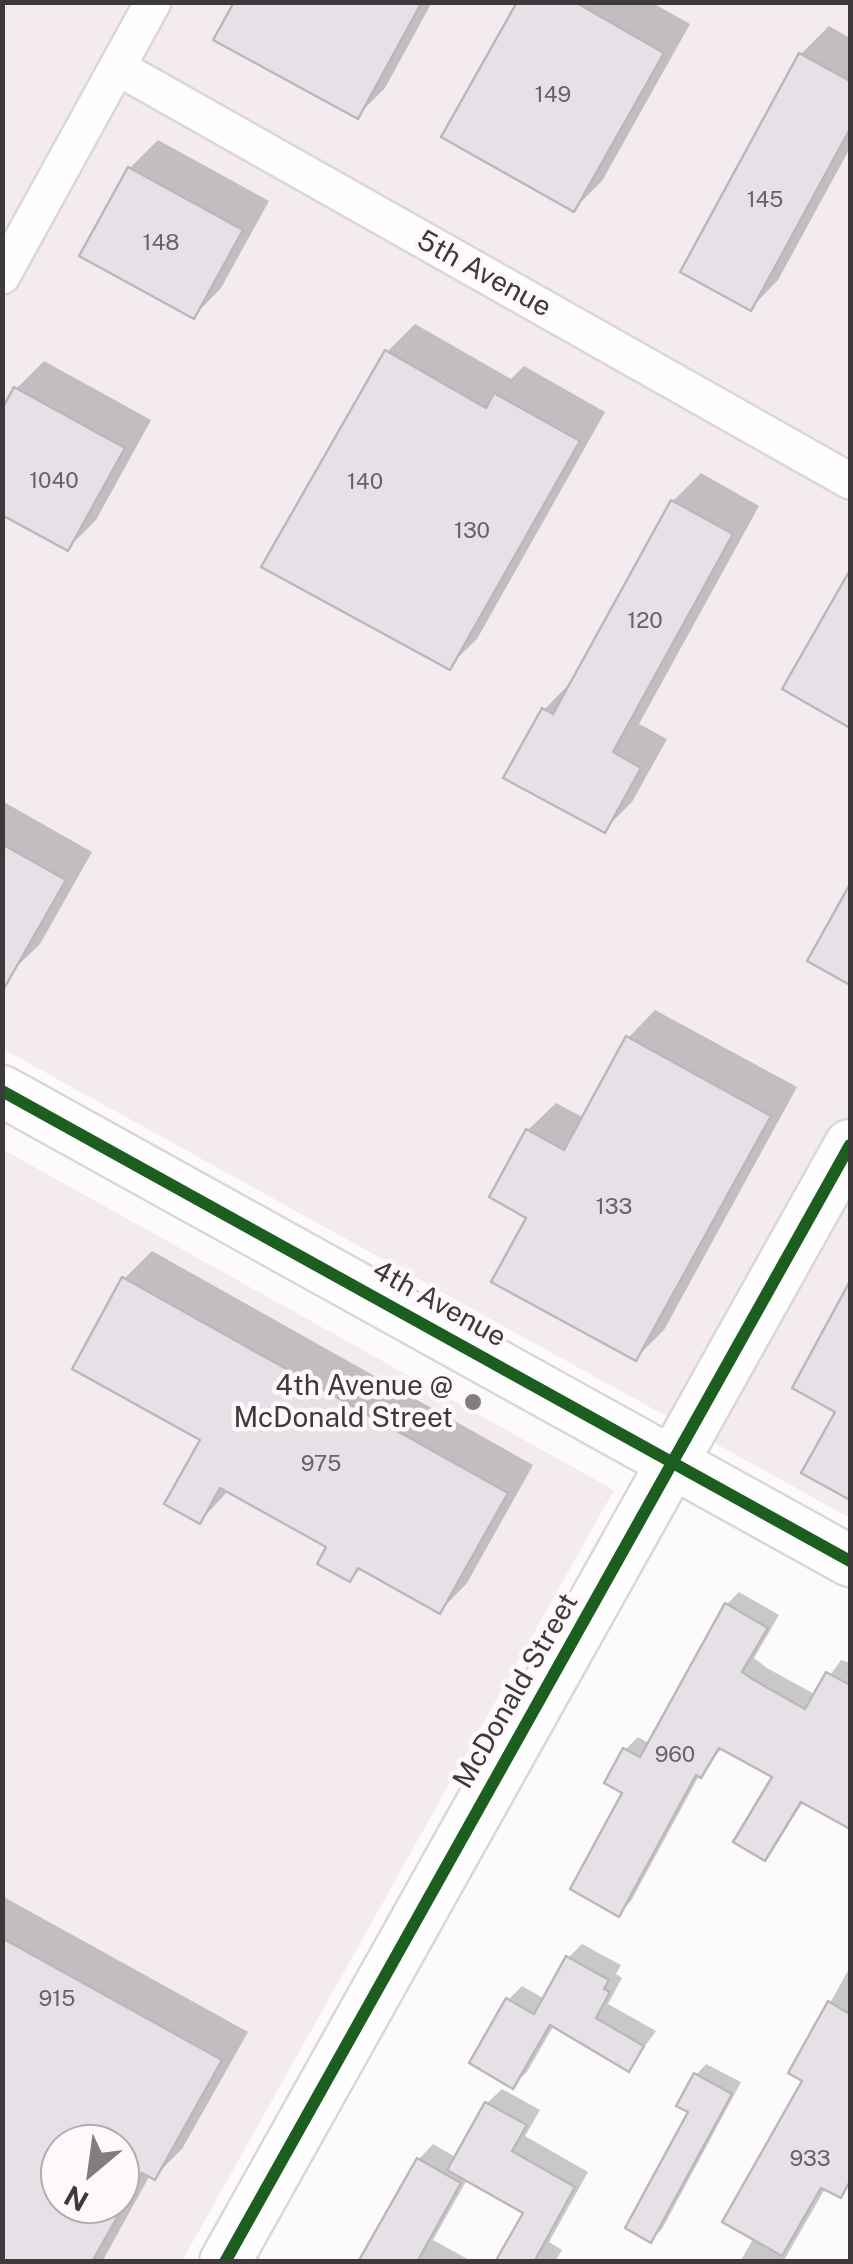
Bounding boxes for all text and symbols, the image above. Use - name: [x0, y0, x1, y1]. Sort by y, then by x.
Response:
- house number: 149: [535, 82, 571, 108]
- house number: 145: [747, 187, 783, 213]
- street label: 5th Avenue: [411, 223, 557, 325]
- house number: 148: [142, 230, 180, 256]
- house number: 1040: [29, 468, 79, 494]
- house number: 140: [347, 469, 383, 495]
- house number: 130: [454, 518, 490, 544]
- house number: 120: [627, 608, 663, 634]
- house number: 133: [596, 1194, 632, 1220]
- street label: 4th Avenue: [366, 1254, 512, 1354]
- place label: 4th Avenue @ McDonald Street: [233, 1369, 453, 1435]
- marker: 4th Avenue @ McDonald Street: [462, 1391, 484, 1413]
- house number: 975: [301, 1451, 341, 1477]
- street label: McDonald Street: [447, 1588, 585, 1794]
- house number: 960: [655, 1742, 695, 1768]
- house number: 915: [39, 1986, 75, 2012]
- north arrow: [40, 2124, 140, 2224]
- house number: 933: [789, 2146, 831, 2172]
- text: N: [59, 2179, 94, 2219]

